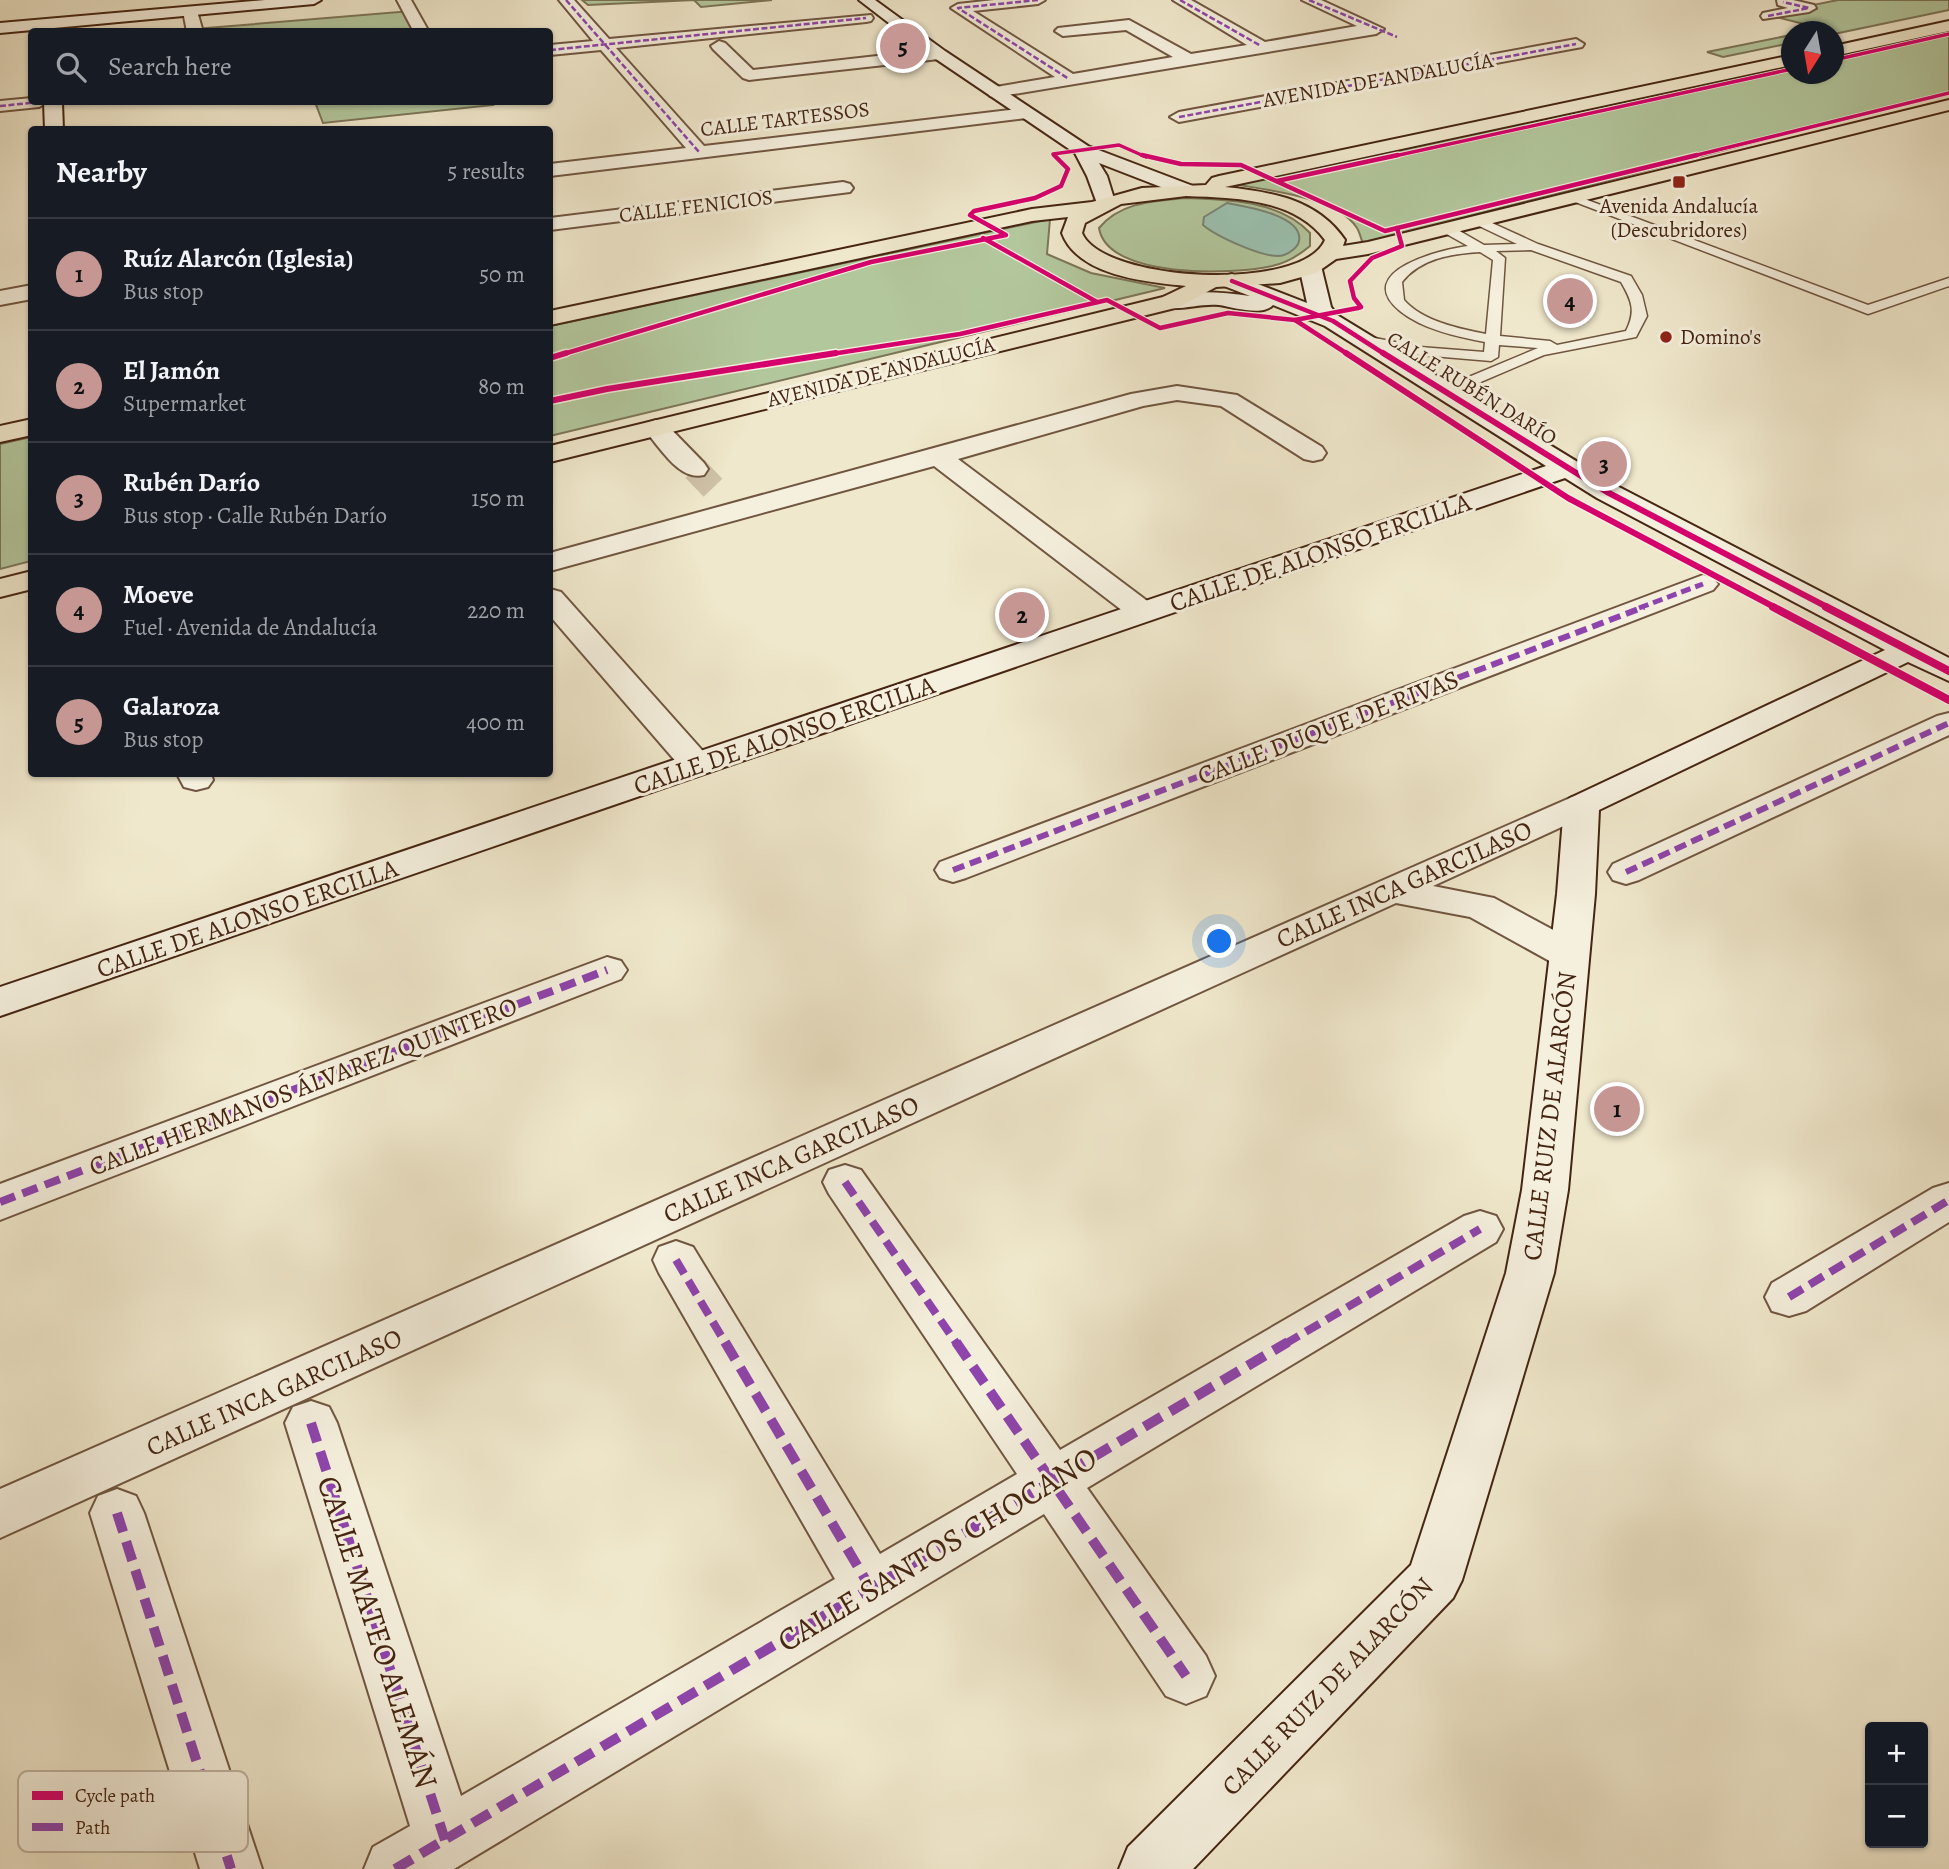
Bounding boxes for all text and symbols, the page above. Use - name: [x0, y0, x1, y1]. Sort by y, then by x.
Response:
- pin: 5: [880, 20, 926, 72]
- north arrow: [1781, 21, 1844, 84]
- search box: [28, 28, 553, 105]
- street label: AVENIDA DE ANDALUCÍA: [1260, 46, 1496, 114]
- icon: search: [52, 48, 90, 86]
- text: Search here: [108, 49, 232, 84]
- street label: CALLE TARTESSOS: [699, 95, 871, 143]
- text: Nearby: [56, 152, 147, 192]
- text: 5 results: [448, 156, 525, 187]
- marker: Avenida Andalucía (Descubridores): [1671, 174, 1687, 190]
- street label: CALLE FENICIOS: [618, 183, 774, 229]
- place label: Avenida Andalucía (Descubridores): [1599, 192, 1758, 244]
- text: Ruíz Alarcón (Iglesia): [123, 241, 354, 276]
- text: 1: [75, 259, 83, 290]
- text: 50 m: [479, 259, 525, 290]
- pin: 4: [1547, 275, 1593, 327]
- text: Bus stop: [123, 276, 203, 307]
- place label: Domino's: [1680, 323, 1761, 351]
- street label: CALLE RUBÉN DARÍO: [1382, 324, 1562, 452]
- marker: Domino's: [1658, 329, 1674, 345]
- street label: AVENIDA DE ANDALUCÍA: [763, 330, 998, 414]
- text: El Jamón: [123, 353, 220, 388]
- text: 2: [73, 371, 85, 402]
- text: 80 m: [478, 371, 525, 402]
- text: Supermarket: [123, 388, 246, 419]
- pin: 3: [1581, 438, 1627, 490]
- text: Rubén Darío: [123, 465, 260, 500]
- text: 3: [74, 483, 84, 514]
- text: 150 m: [471, 483, 525, 514]
- street label: CALLE DE ALONSO ERCILLA: [1165, 484, 1476, 621]
- text: Bus stop · Calle Rubén Darío: [123, 500, 387, 531]
- text: Moeve: [123, 577, 194, 612]
- pin: 2: [999, 589, 1045, 641]
- text: 4: [74, 595, 84, 626]
- text: 220 m: [467, 595, 525, 626]
- text: Fuel · Avenida de Andalucía: [123, 612, 378, 643]
- street label: CALLE DUQUE DE RIVAS: [1192, 661, 1464, 794]
- street label: CALLE DE ALONSO ERCILLA: [629, 667, 940, 804]
- text: Galaroza: [123, 689, 220, 724]
- text: 5: [74, 707, 84, 738]
- text: 400 m: [466, 707, 525, 738]
- text: Bus stop: [123, 724, 203, 755]
- street label: CALLE INCA GARCILASO: [1271, 812, 1538, 957]
- street label: CALLE DE ALONSO ERCILLA: [92, 850, 403, 987]
- your location: [1202, 924, 1236, 958]
- street label: CALLE RUIZ DE ALARCÓN: [1514, 970, 1585, 1263]
- street label: CALLE HERMANOS ÁLVAREZ QUINTERO: [84, 988, 522, 1185]
- pin: 1: [1594, 1083, 1640, 1135]
- street label: CALLE INCA GARCILASO: [658, 1087, 925, 1232]
- street label: CALLE INCA GARCILASO: [141, 1320, 408, 1465]
- street label: CALLE SANTOS CHOCANO: [769, 1436, 1105, 1662]
- street label: CALLE MATEO ALEMÁN: [307, 1470, 449, 1794]
- street label: CALLE RUIZ DE ALARCÓN: [1214, 1570, 1441, 1803]
- map controls: [1865, 1722, 1928, 1848]
- button: +: [1865, 1722, 1928, 1785]
- legend: [18, 1771, 248, 1852]
- text: Cycle path: [75, 1783, 155, 1809]
- button: −: [1865, 1785, 1928, 1848]
- text: Path: [75, 1815, 110, 1841]

